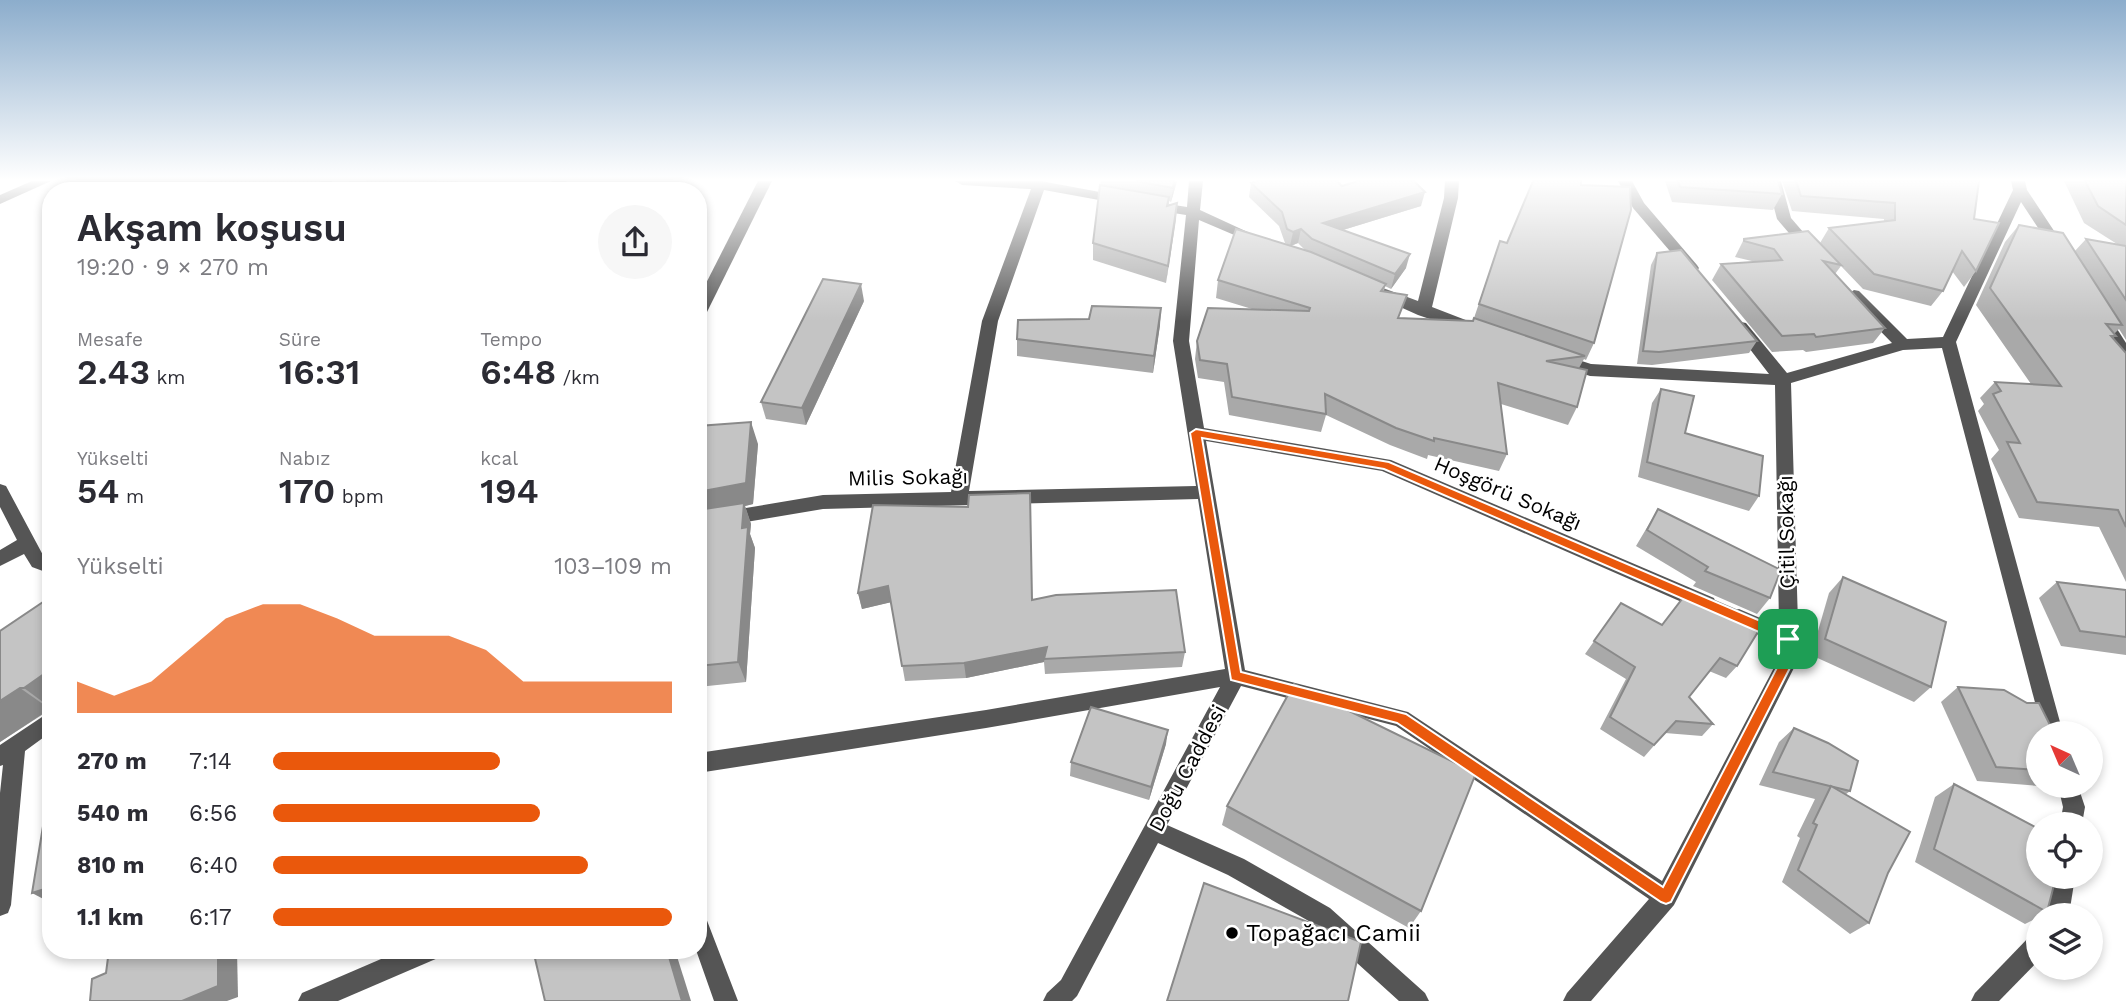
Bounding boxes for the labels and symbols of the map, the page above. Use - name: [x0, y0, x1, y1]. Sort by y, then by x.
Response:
- street label: Hoşgörü Sokağı: [1430, 451, 1586, 535]
- street label: Milis Sokağı: [848, 463, 968, 491]
- street label: Çitil Sokağı: [1773, 475, 1799, 589]
- pin: [1758, 609, 1818, 669]
- street label: Doğu Caddesi: [1143, 700, 1231, 836]
- north arrow: [2026, 721, 2104, 798]
- place label: Topağacı Camii: [1246, 919, 1421, 947]
- marker: Topağacı Camii: [1224, 925, 1240, 941]

